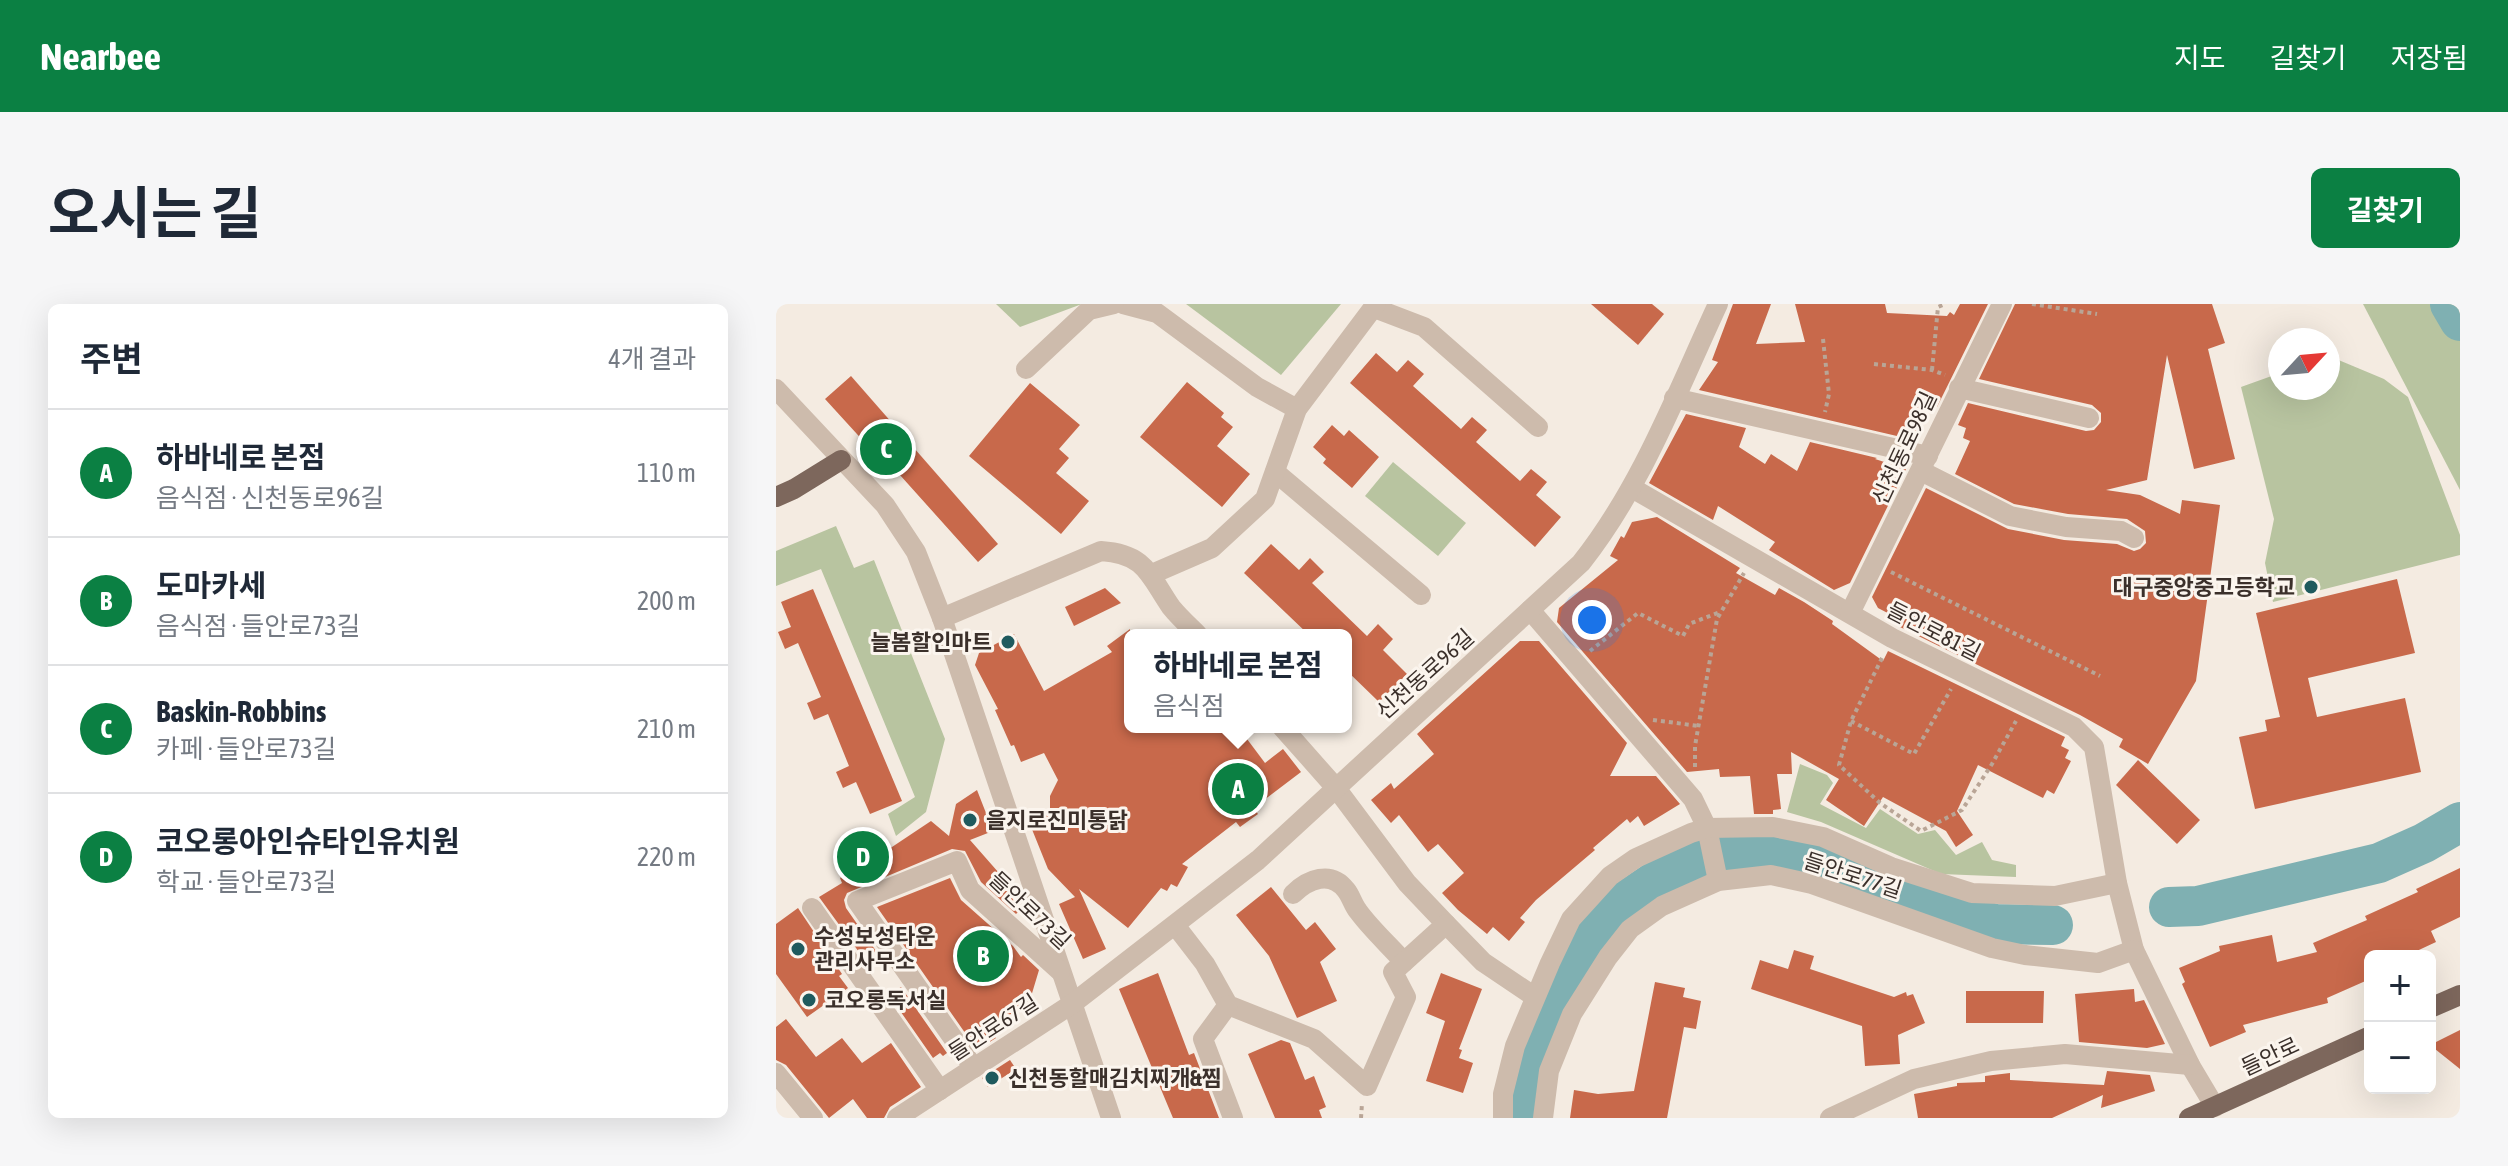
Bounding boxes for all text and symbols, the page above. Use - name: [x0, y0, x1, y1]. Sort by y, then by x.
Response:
- text: Nearbee: [40, 35, 161, 78]
- text: 지도: [2174, 42, 2225, 74]
- text: 길찾기: [2269, 42, 2347, 74]
- text: 저장됨: [2391, 42, 2468, 74]
- button: 길찾기: [2311, 168, 2460, 248]
- text: 오시는 길: [48, 181, 262, 245]
- north arrow: [2268, 328, 2340, 400]
- text: 주변: [80, 339, 143, 378]
- text: 4개 결과: [608, 344, 696, 374]
- street label: 신천동로98길: [1866, 387, 1942, 509]
- pin: C: [860, 419, 912, 479]
- text: 하바네로 본점: [156, 440, 326, 474]
- text: A: [100, 458, 112, 488]
- text: 110 m: [637, 458, 696, 488]
- text: 음식점 · 신천동로96길: [156, 483, 385, 513]
- text: 도마카세: [156, 568, 266, 602]
- place label: 대구중앙중고등학교: [2113, 574, 2295, 600]
- marker: 대구중앙중고등학교: [2302, 578, 2320, 596]
- text: B: [100, 586, 112, 616]
- text: 200 m: [637, 586, 696, 616]
- street label: 들안로81길: [1883, 596, 1985, 666]
- your location: [1572, 600, 1612, 640]
- text: 음식점 · 들안로73길: [156, 611, 361, 641]
- street label: 신천동로96길: [1371, 624, 1479, 724]
- place label: 늘봄할인마트: [871, 629, 992, 655]
- popup: [1124, 629, 1352, 733]
- marker: 늘봄할인마트: [999, 633, 1017, 651]
- text: 하바네로 본점: [1153, 648, 1323, 682]
- text: 음식점: [1153, 691, 1225, 721]
- text: Baskin-Robbins: [156, 694, 326, 728]
- text: C: [100, 714, 112, 744]
- text: 210 m: [637, 714, 696, 744]
- text: 카페 · 들안로73길: [156, 734, 337, 764]
- pin: A: [1212, 759, 1264, 819]
- place label: 을지로진미통닭: [986, 807, 1128, 833]
- marker: 을지로진미통닭: [961, 811, 979, 829]
- text: 코오롱아인슈타인유치원: [156, 824, 460, 858]
- pin: D: [837, 827, 889, 887]
- text: D: [99, 842, 113, 872]
- text: 220 m: [637, 842, 696, 872]
- street label: 들안로77길: [1801, 847, 1905, 903]
- street label: 들안로73길: [984, 866, 1076, 954]
- text: 학교 · 들안로73길: [156, 867, 337, 897]
- place label: 수성보성타운 관리사무소: [814, 923, 935, 974]
- pin: B: [957, 926, 1009, 986]
- marker: 수성보성타운 관리사무소: [789, 940, 807, 958]
- map controls: [2364, 950, 2436, 1094]
- button: +: [2364, 950, 2436, 1022]
- place label: 코오롱독서실: [825, 987, 946, 1013]
- street label: 들안로67길: [943, 988, 1043, 1066]
- marker: 코오롱독서실: [800, 991, 818, 1009]
- button: −: [2364, 1022, 2436, 1094]
- street label: 들안로: [2237, 1031, 2303, 1081]
- place label: 신천동할매김치찌개&찜: [1008, 1065, 1222, 1091]
- marker: 신천동할매김치찌개&찜: [983, 1069, 1001, 1087]

